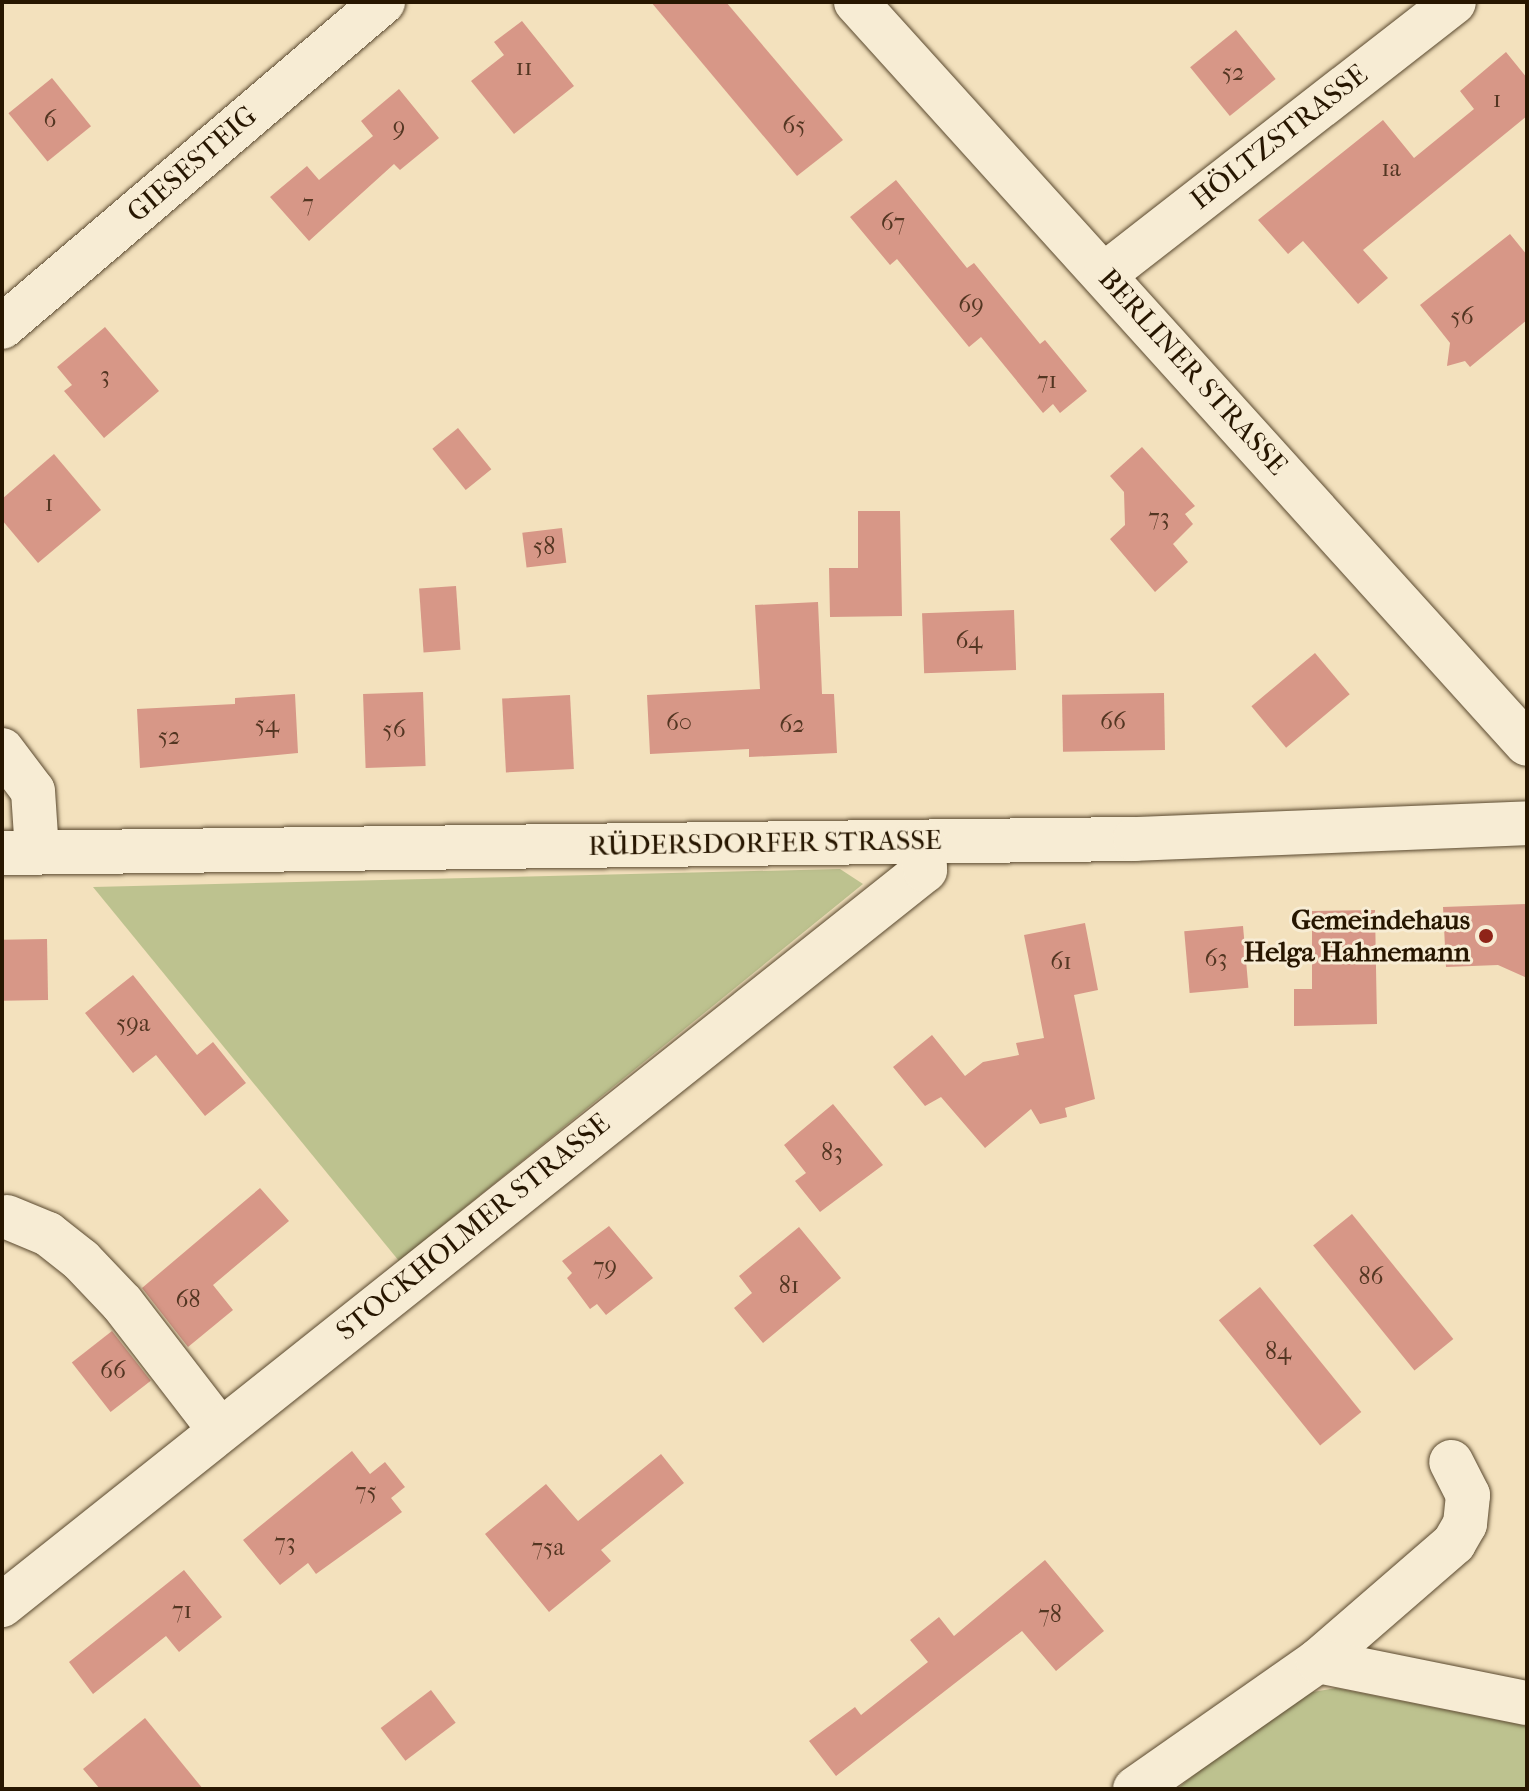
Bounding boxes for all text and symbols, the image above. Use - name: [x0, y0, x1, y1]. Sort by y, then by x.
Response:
- house number: 11: [515, 54, 533, 82]
- street label: HÖLTZSTRASSE: [1184, 57, 1374, 217]
- house number: 52: [1222, 59, 1244, 87]
- house number: 1: [1493, 86, 1501, 114]
- street label: GIESESTEIG: [120, 99, 264, 229]
- house number: 6: [44, 106, 56, 134]
- house number: 65: [782, 112, 806, 140]
- house number: 9: [393, 114, 405, 142]
- house number: 1a: [1381, 155, 1401, 183]
- house number: 7: [302, 190, 314, 218]
- house number: 67: [881, 209, 905, 237]
- street label: BERLINER STRASSE: [1092, 262, 1294, 482]
- house number: 69: [958, 291, 984, 319]
- house number: 56: [1450, 303, 1474, 331]
- house number: 3: [100, 362, 110, 390]
- house number: 71: [1037, 367, 1057, 395]
- house number: 1: [45, 490, 53, 518]
- house number: 73: [1148, 504, 1170, 532]
- house number: 58: [533, 533, 555, 561]
- house number: 64: [955, 627, 983, 655]
- house number: 66: [1100, 708, 1126, 736]
- house number: 60: [666, 709, 692, 737]
- house number: 54: [255, 711, 279, 739]
- house number: 62: [779, 711, 805, 739]
- house number: 56: [382, 716, 406, 744]
- house number: 52: [158, 723, 180, 751]
- street label: RÜDERSDORFER STRASSE: [588, 823, 942, 863]
- place label: Gemeindehaus Helga Hahnemann: [1243, 903, 1470, 969]
- marker: Gemeindehaus Helga Hahnemann: [1477, 927, 1495, 945]
- house number: 63: [1205, 945, 1227, 973]
- house number: 61: [1050, 948, 1072, 976]
- house number: 59a: [116, 1010, 150, 1038]
- street label: STOCKHOLMER STRASSE: [330, 1106, 616, 1348]
- house number: 83: [821, 1139, 843, 1167]
- house number: 79: [593, 1253, 617, 1281]
- house number: 86: [1358, 1263, 1384, 1291]
- house number: 81: [779, 1272, 799, 1300]
- house number: 68: [175, 1286, 201, 1314]
- house number: 84: [1265, 1338, 1291, 1366]
- house number: 66: [100, 1357, 126, 1385]
- house number: 75: [355, 1478, 377, 1506]
- house number: 73: [274, 1529, 296, 1557]
- house number: 75a: [531, 1534, 565, 1562]
- house number: 71: [172, 1597, 192, 1625]
- house number: 78: [1038, 1601, 1062, 1629]

